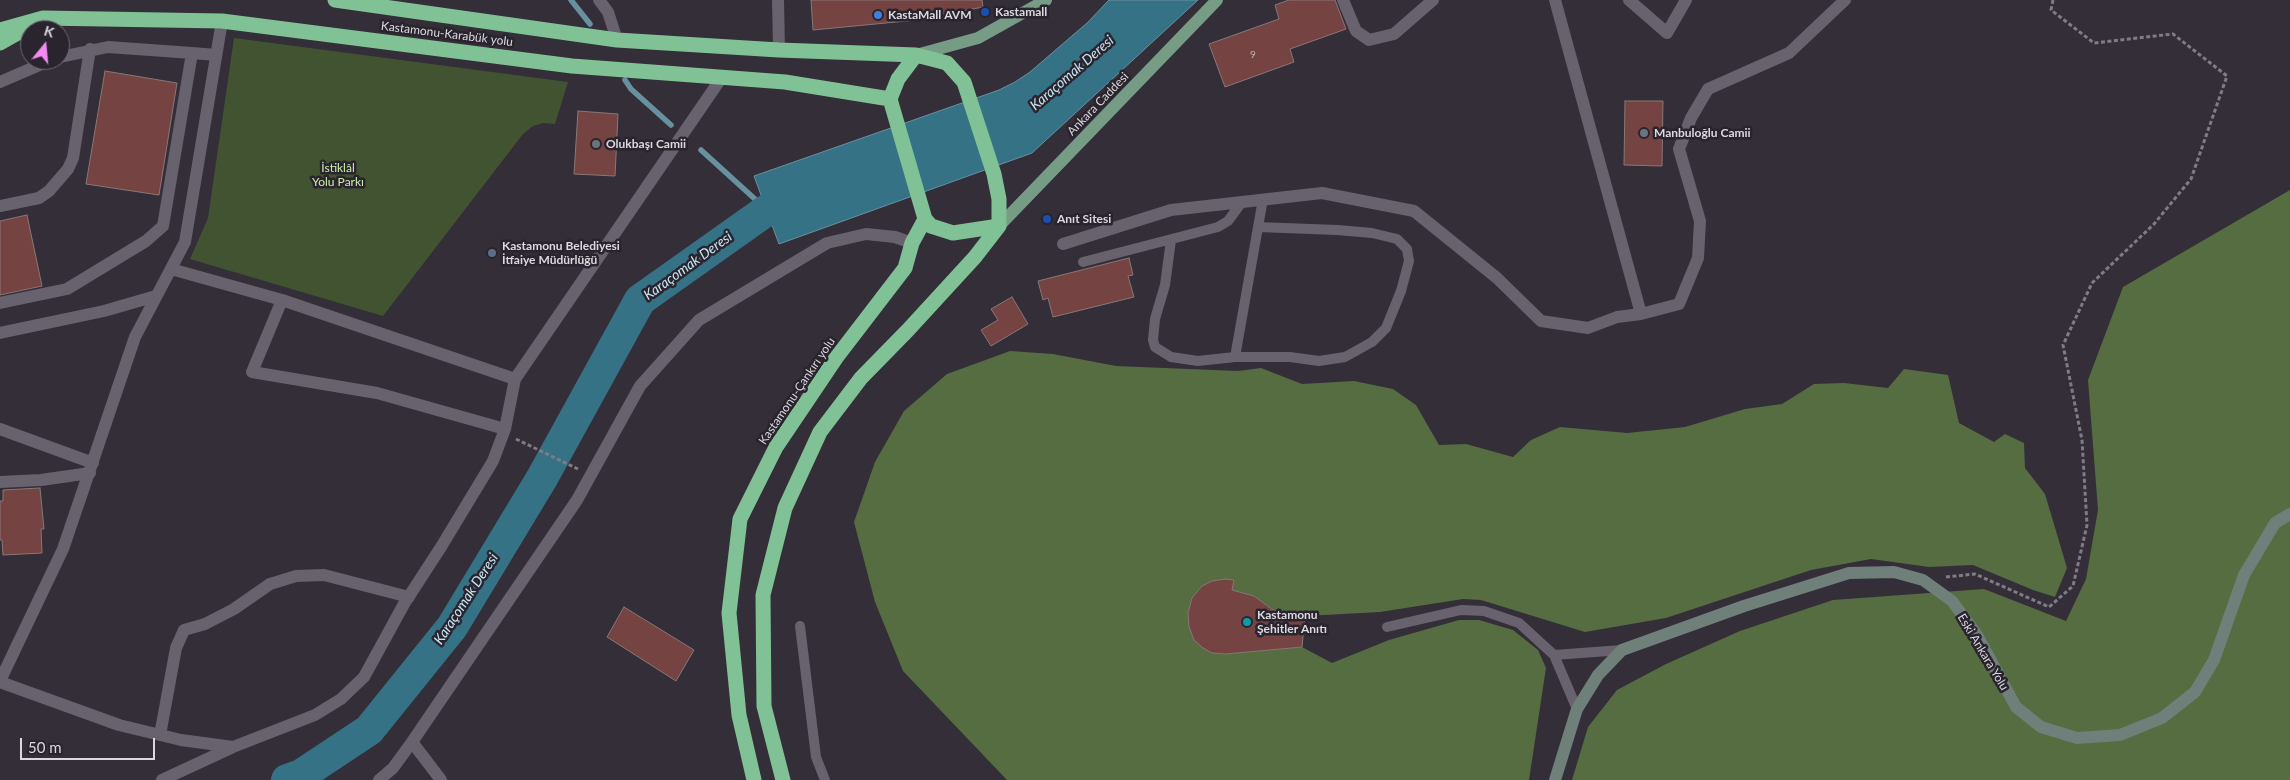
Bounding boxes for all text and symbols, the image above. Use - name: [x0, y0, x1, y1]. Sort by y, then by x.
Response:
- place label: Kastamall: [995, 5, 1047, 19]
- marker: Kastamall: [979, 6, 991, 18]
- place label: KastaMall AVM: [888, 8, 971, 22]
- marker: KastaMall AVM: [872, 9, 884, 21]
- street label: Kastamonu-Karabük yolu: [380, 19, 514, 49]
- north arrow: [20, 20, 70, 70]
- text: K: [42, 22, 56, 41]
- water label: Karaçomak Deresi: [1027, 32, 1117, 114]
- house number: 9: [1250, 49, 1256, 61]
- street label: Ankara Caddesi: [1064, 70, 1132, 138]
- place label: Manbuloğlu Camii: [1654, 126, 1751, 140]
- marker: Manbuloğlu Camii: [1638, 127, 1650, 139]
- place label: Olukbaşı Camii: [606, 137, 686, 151]
- marker: Olukbaşı Camii: [590, 138, 602, 150]
- park label: İstiklâl Yolu Parkı: [312, 161, 364, 189]
- place label: Anıt Sitesi: [1057, 212, 1111, 226]
- marker: Anıt Sitesi: [1041, 213, 1053, 225]
- water label: Karaçomak Deresi: [641, 228, 735, 304]
- place label: Kastamonu Belediyesi İtfaiye Müdürlüğü: [502, 239, 620, 267]
- marker: Kastamonu Belediyesi İtfaiye Müdürlüğü: [486, 247, 498, 259]
- street label: Kastamonu-Çankırı yolu: [756, 335, 838, 447]
- water label: Karaçomak Deresi: [430, 550, 502, 648]
- place label: Kastamonu Şehitler Anıtı: [1257, 608, 1327, 636]
- street label: Eski Ankara Yolu: [1954, 611, 2012, 693]
- marker: Kastamonu Şehitler Anıtı: [1241, 616, 1253, 628]
- scale bar: [22, 728, 158, 760]
- text: 50 m: [28, 738, 62, 756]

